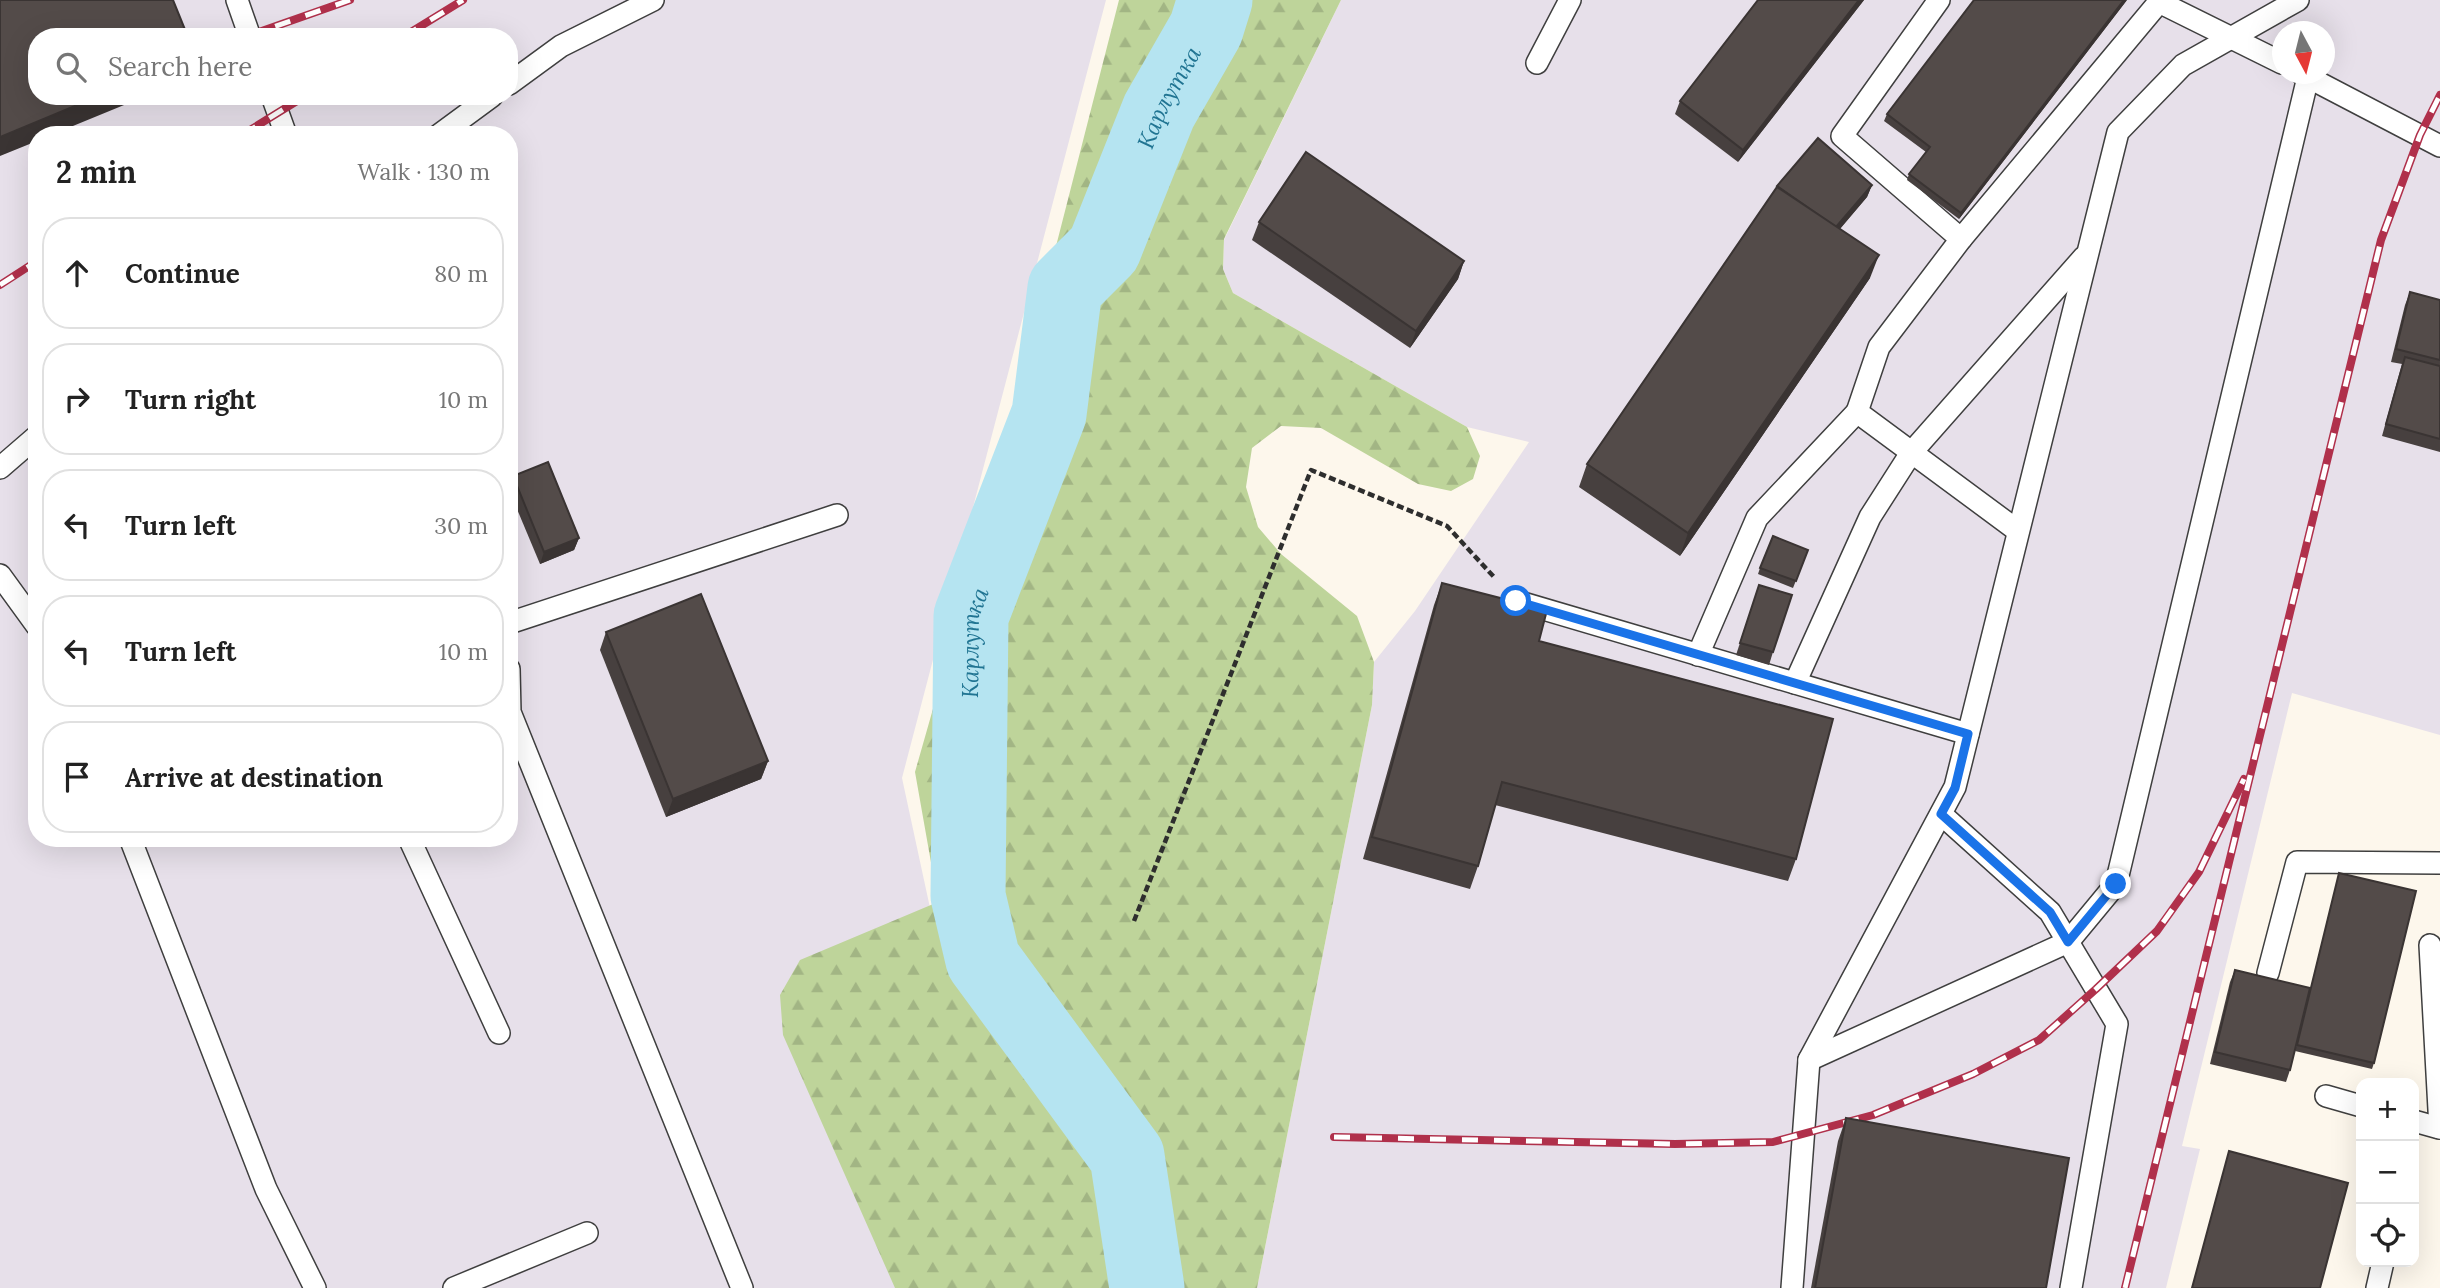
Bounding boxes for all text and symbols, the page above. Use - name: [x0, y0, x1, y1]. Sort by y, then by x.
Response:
- north arrow: [2272, 21, 2335, 84]
- search box: [28, 28, 518, 105]
- water label: Карлутка: [1130, 41, 1207, 153]
- icon: search: [52, 48, 90, 86]
- text: Search here: [108, 50, 252, 83]
- text: 2 min: [56, 153, 136, 191]
- text: Walk · 130 m: [358, 157, 490, 186]
- icon: ahead: [58, 254, 96, 292]
- text: Continue: [125, 257, 240, 290]
- text: 80 m: [434, 259, 488, 288]
- icon: right: [58, 380, 96, 418]
- text: Turn right: [125, 383, 256, 416]
- text: 10 m: [439, 385, 488, 414]
- icon: left: [58, 506, 96, 544]
- text: Turn left: [125, 509, 236, 542]
- text: 30 m: [434, 511, 488, 540]
- water label: Карлутка: [955, 583, 995, 698]
- route start: [1500, 585, 1531, 616]
- icon: left: [58, 632, 96, 670]
- text: Turn left: [125, 635, 236, 668]
- text: 10 m: [439, 637, 488, 666]
- icon: arrive: [58, 758, 96, 796]
- text: Arrive at destination: [125, 761, 383, 794]
- route end: [2100, 868, 2131, 899]
- map controls: [2356, 1078, 2419, 1267]
- button: +: [2356, 1078, 2419, 1141]
- button: −: [2356, 1141, 2419, 1204]
- button: locate: [2356, 1204, 2419, 1267]

